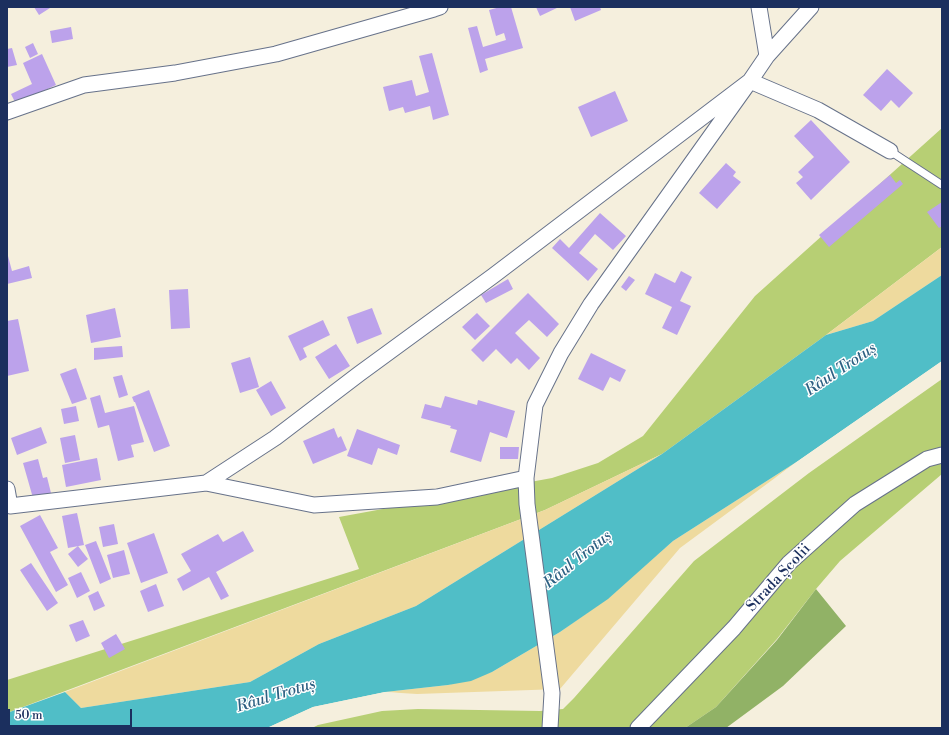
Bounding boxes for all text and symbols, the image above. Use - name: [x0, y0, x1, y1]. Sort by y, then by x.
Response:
- water label: Râul Trotuș: [802, 339, 880, 401]
- water label: Râul Trotuș: [540, 527, 616, 593]
- street label: Strada Școlii: [743, 540, 815, 616]
- water label: Râul Trotuș: [234, 675, 318, 717]
- scale bar: [10, 701, 134, 727]
- text: 50 m: [15, 708, 43, 723]

